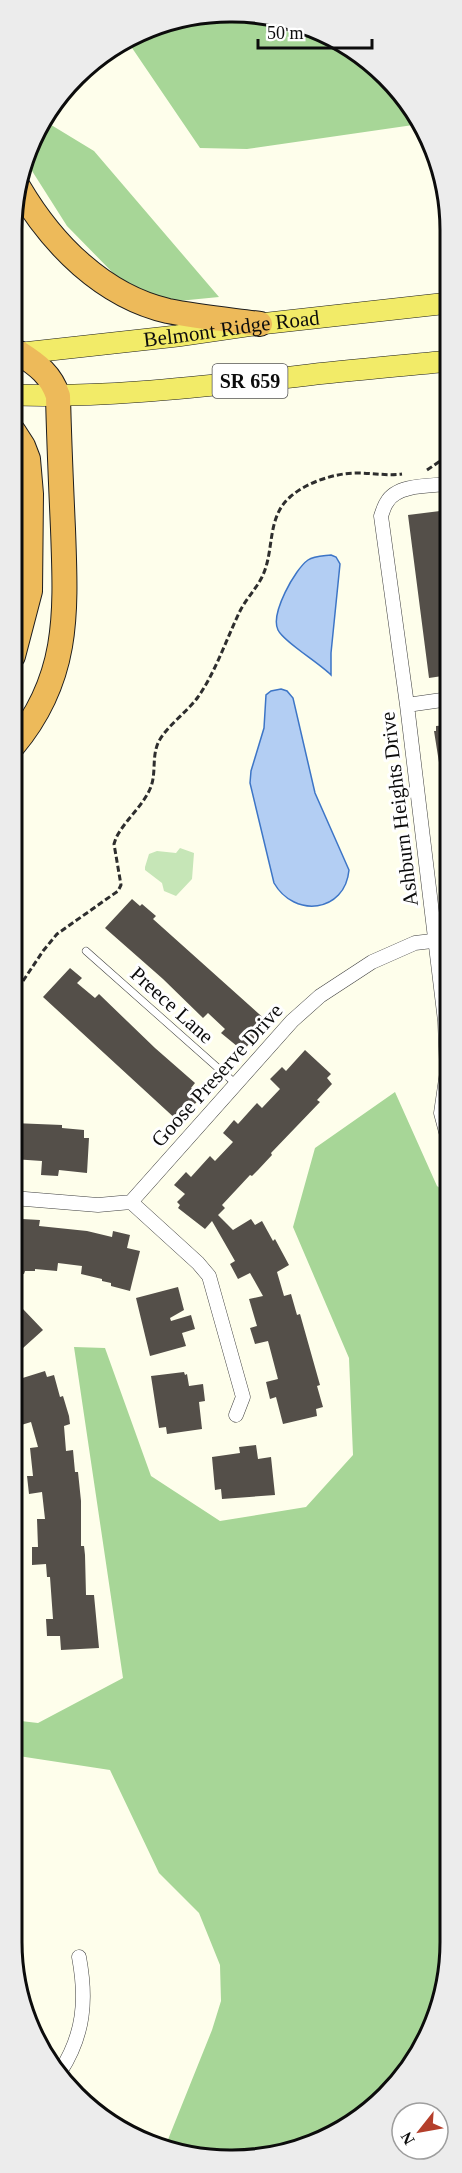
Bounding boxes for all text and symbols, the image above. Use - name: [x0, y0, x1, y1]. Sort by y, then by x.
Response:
- scale bar: [258, 12, 372, 50]
- text: 50 m: [267, 23, 304, 43]
- street label: Belmont Ridge Road: [142, 305, 321, 352]
- road number: SR 659: [212, 364, 288, 398]
- street label: Ashburn Heights Drive: [375, 710, 423, 908]
- street label: Preece Lane: [126, 962, 218, 1048]
- street label: Goose Preserve Drive: [146, 998, 288, 1152]
- north arrow: [390, 2101, 450, 2161]
- text: N: [397, 2129, 418, 2148]

